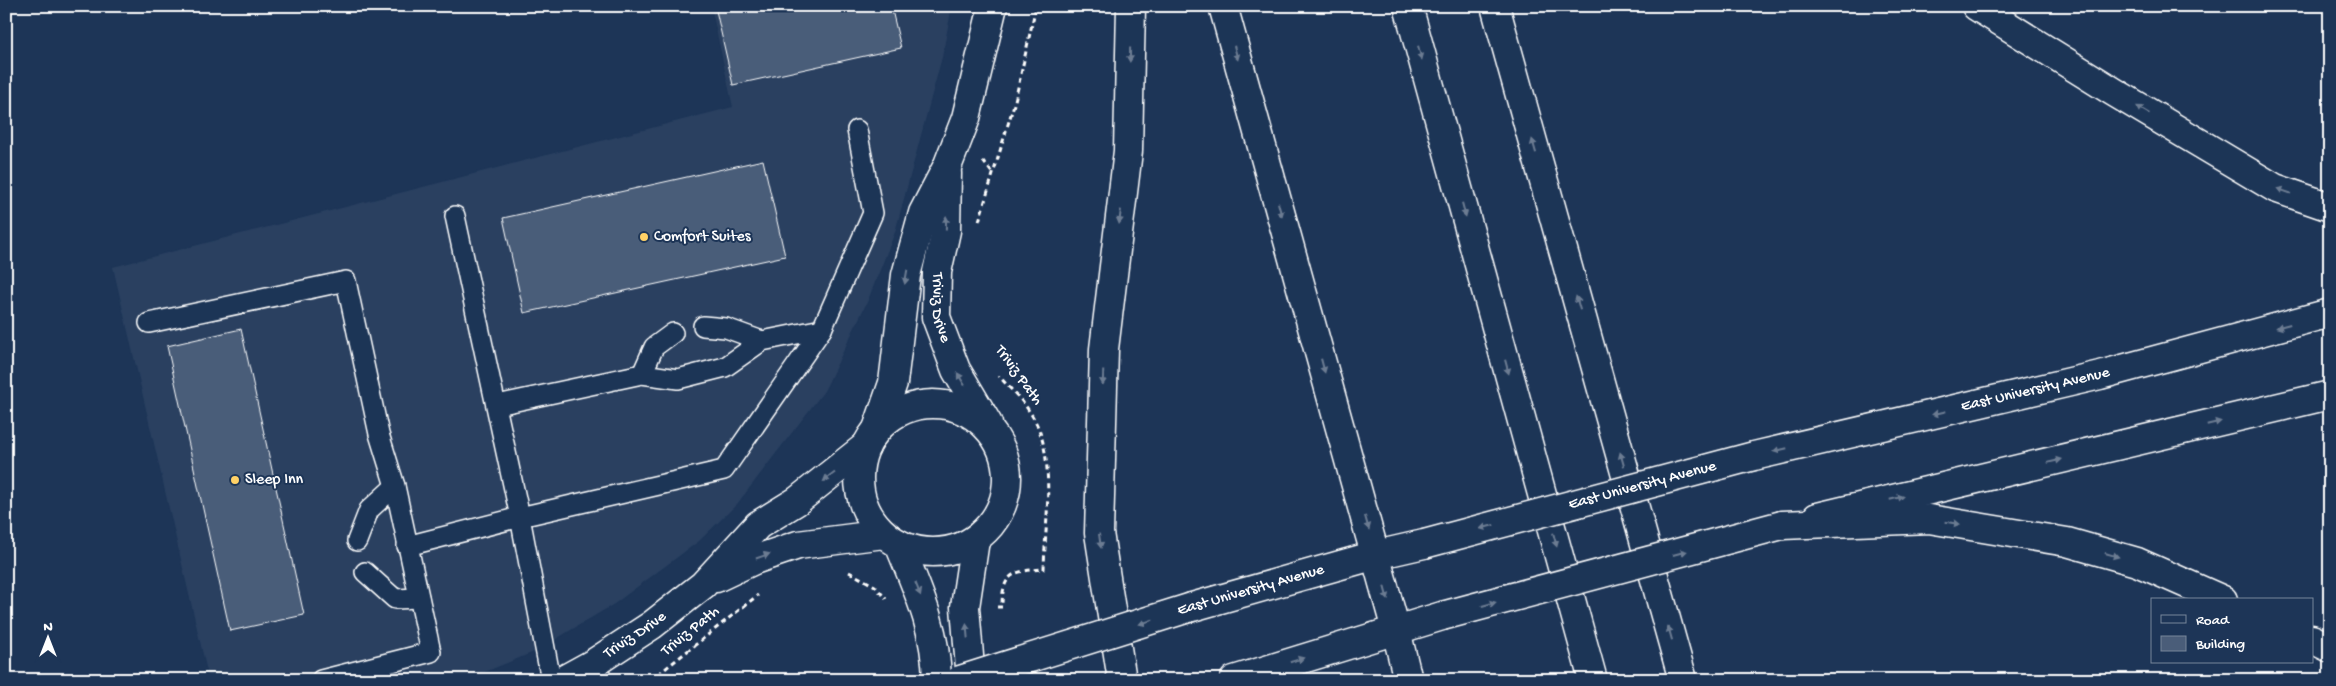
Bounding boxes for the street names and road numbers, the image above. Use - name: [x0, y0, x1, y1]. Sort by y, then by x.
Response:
- street label: Triviz Drive: [926, 271, 955, 346]
- street label: Triviz Path: [989, 341, 1046, 410]
- street label: East University Avenue: [1959, 363, 2113, 417]
- street label: East University Avenue: [1566, 457, 1719, 515]
- street label: East University Avenue: [1175, 561, 1327, 621]
- street label: Triviz Path: [657, 602, 724, 662]
- street label: Triviz Drive: [600, 607, 671, 664]

